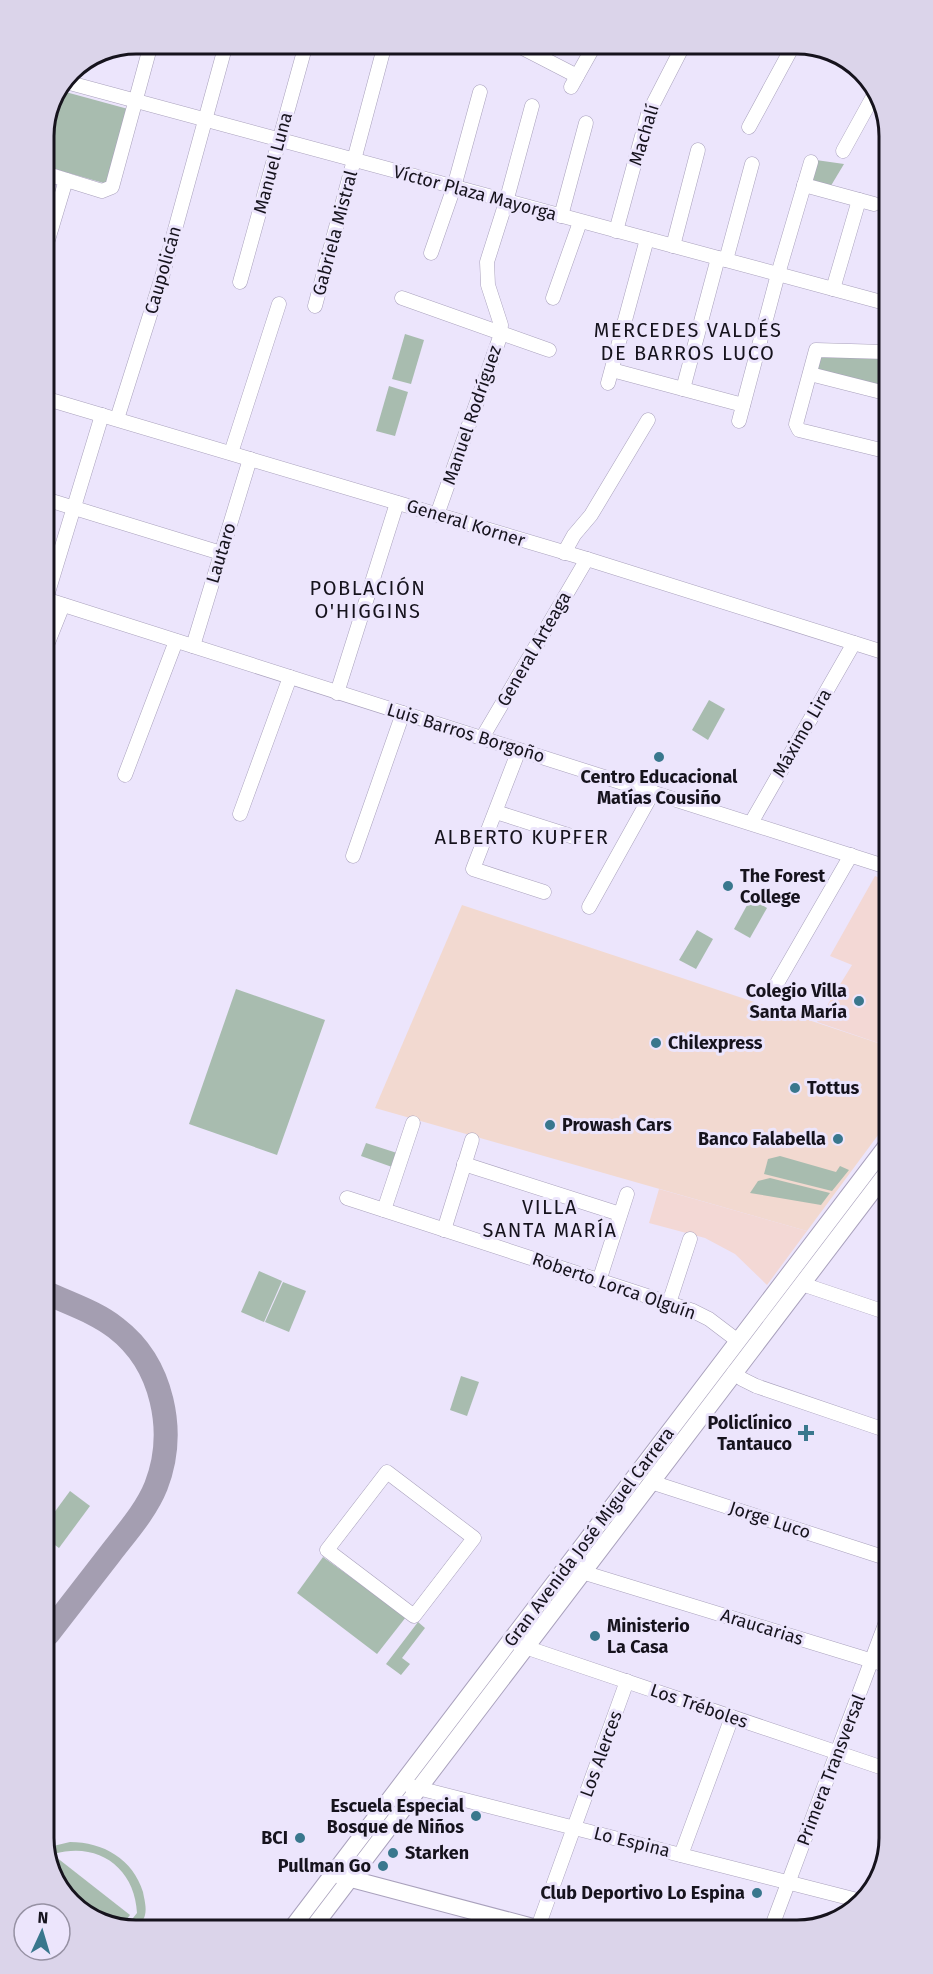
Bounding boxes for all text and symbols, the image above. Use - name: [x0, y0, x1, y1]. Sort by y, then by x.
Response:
- street label: Machalí: [624, 102, 664, 168]
- street label: Manuel Luna: [249, 110, 297, 216]
- street label: Víctor Plaza Mayorga: [391, 161, 559, 225]
- street label: Gabriela Mistral: [308, 168, 362, 298]
- street label: Caupolicán: [140, 223, 186, 317]
- district label: MERCEDES VALDÉS DE BARROS LUCO: [594, 318, 782, 365]
- street label: Manuel Rodríguez: [438, 342, 506, 488]
- street label: General Korner: [404, 495, 528, 551]
- street label: Lautaro: [201, 520, 241, 586]
- district label: POBLACIÓN O'HIGGINS: [310, 576, 426, 623]
- street label: General Arteaga: [492, 588, 576, 710]
- street label: Máximo Lira: [768, 685, 836, 781]
- street label: Luis Barros Borgoño: [384, 699, 548, 767]
- marker: Centro Educacional Matías Cousiño: [652, 750, 666, 764]
- place label: Centro Educacional Matías Cousiño: [581, 766, 738, 809]
- district label: ALBERTO KUPFER: [435, 825, 609, 849]
- place label: The Forest College: [740, 865, 826, 908]
- marker: The Forest College: [721, 879, 735, 893]
- place label: Colegio Villa Santa María: [746, 980, 847, 1023]
- marker: Colegio Villa Santa María: [852, 994, 866, 1008]
- place label: Chilexpress: [668, 1032, 763, 1054]
- marker: Chilexpress: [649, 1036, 663, 1050]
- place label: Tottus: [807, 1077, 859, 1099]
- marker: Tottus: [788, 1081, 802, 1095]
- place label: Prowash Cars: [562, 1114, 672, 1136]
- marker: Prowash Cars: [543, 1118, 557, 1132]
- place label: Banco Falabella: [698, 1128, 826, 1150]
- marker: Banco Falabella: [831, 1132, 845, 1146]
- district label: VILLA SANTA MARÍA: [483, 1195, 618, 1242]
- street label: Roberto Lorca Olguín: [529, 1248, 699, 1324]
- place label: Policlínico Tantauco: [708, 1412, 792, 1455]
- street label: Gran Avenida José Miguel Carrera: [499, 1423, 679, 1651]
- marker: Policlínico Tantauco: [797, 1424, 815, 1442]
- street label: Jorge Luco: [727, 1497, 813, 1543]
- street label: Araucarias: [718, 1604, 806, 1650]
- place label: Ministerio La Casa: [607, 1615, 690, 1658]
- marker: Ministerio La Casa: [588, 1629, 602, 1643]
- street label: Los Tréboles: [647, 1679, 751, 1733]
- street label: Primera Transversal: [792, 1691, 870, 1849]
- street label: Los Alerces: [575, 1708, 627, 1800]
- place label: Escuela Especial Bosque de Niños: [327, 1795, 465, 1838]
- marker: Escuela Especial Bosque de Niños: [469, 1809, 483, 1823]
- street label: Lo Espina: [592, 1822, 672, 1862]
- place label: BCI: [261, 1827, 288, 1849]
- marker: BCI: [293, 1831, 307, 1845]
- place label: Starken: [405, 1842, 469, 1864]
- marker: Starken: [386, 1846, 400, 1860]
- place label: Pullman Go: [278, 1855, 371, 1877]
- marker: Pullman Go: [376, 1859, 390, 1873]
- place label: Club Deportivo Lo Espina: [540, 1882, 745, 1904]
- marker: Club Deportivo Lo Espina: [750, 1886, 764, 1900]
- north arrow: [12, 1902, 72, 1962]
- text: N: [37, 1908, 49, 1927]

